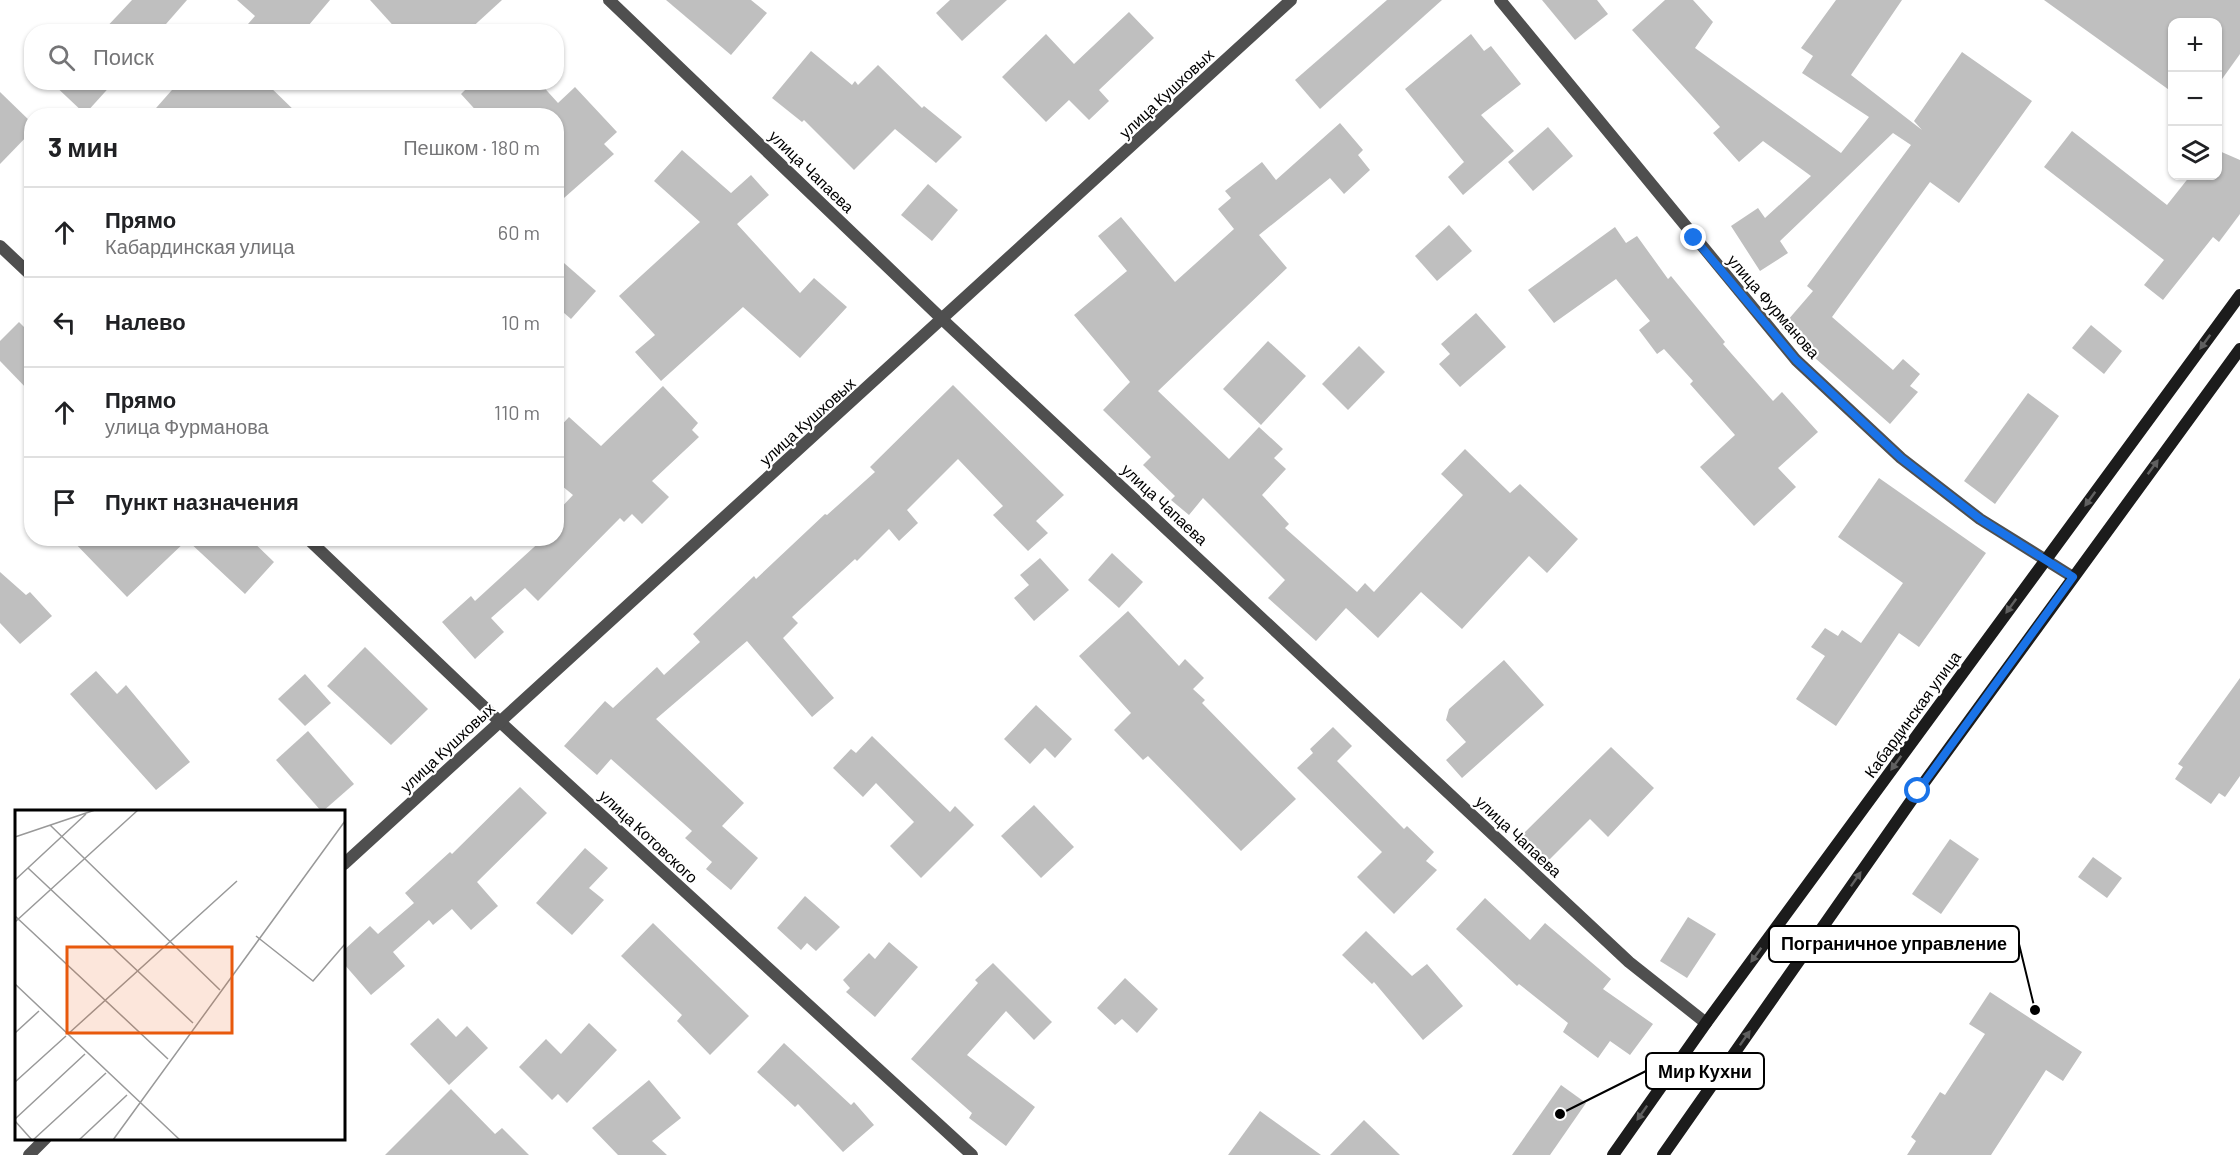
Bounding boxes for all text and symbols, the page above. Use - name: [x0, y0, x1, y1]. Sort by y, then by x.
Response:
- map controls: [2168, 18, 2222, 180]
- button: +: [2168, 18, 2222, 72]
- search box: [24, 24, 564, 90]
- icon: search: [45, 41, 78, 74]
- text: Поиск: [93, 43, 154, 69]
- street label: улица Кушховых: [1115, 44, 1217, 142]
- button: −: [2168, 72, 2222, 126]
- street label: улица Чапаева: [766, 126, 858, 216]
- button: layers: [2168, 126, 2222, 180]
- text: 3 мин: [48, 131, 118, 162]
- text: Пешком · 180 m: [403, 135, 540, 159]
- text: Прямо: [105, 206, 176, 232]
- icon: ahead: [48, 216, 81, 249]
- text: 60 m: [498, 220, 540, 244]
- route end: [1680, 224, 1706, 250]
- text: Кабардинская улица: [105, 234, 295, 258]
- street label: улица Фурманова: [1724, 250, 1824, 362]
- icon: left: [48, 306, 81, 339]
- text: Налево: [105, 308, 186, 334]
- text: 10 m: [501, 310, 540, 334]
- one-way arrow: [2200, 335, 2212, 350]
- street label: улица Кушховых: [755, 373, 859, 469]
- text: Прямо: [105, 386, 176, 412]
- icon: ahead: [48, 396, 81, 429]
- text: 110 m: [494, 400, 540, 424]
- text: улица Фурманова: [105, 414, 269, 438]
- street label: улица Чапаева: [1118, 459, 1212, 549]
- one-way arrow: [2147, 460, 2159, 476]
- icon: arrive: [48, 486, 81, 519]
- text: Пункт назначения: [105, 488, 299, 514]
- one-way arrow: [2084, 491, 2096, 507]
- one-way arrow: [2006, 599, 2018, 614]
- street label: Кабардинская улица: [1860, 647, 1964, 781]
- street label: улица Кушховых: [396, 698, 498, 796]
- one-way arrow: [1890, 755, 1902, 771]
- route start: [1904, 777, 1930, 803]
- street label: улица Котовского: [596, 785, 702, 887]
- street label: улица Чапаева: [1472, 791, 1566, 881]
- inset map: [15, 810, 345, 1140]
- one-way arrow: [1850, 871, 1862, 887]
- callout: Пограничное управление: [1769, 926, 2019, 962]
- text: Пограничное управление: [1781, 932, 2007, 954]
- one-way arrow: [1750, 946, 1762, 962]
- one-way arrow: [1739, 1031, 1751, 1047]
- callout: Мир Кухни: [1646, 1053, 1764, 1089]
- text: Мир Кухни: [1658, 1060, 1752, 1082]
- one-way arrow: [1637, 1105, 1649, 1121]

